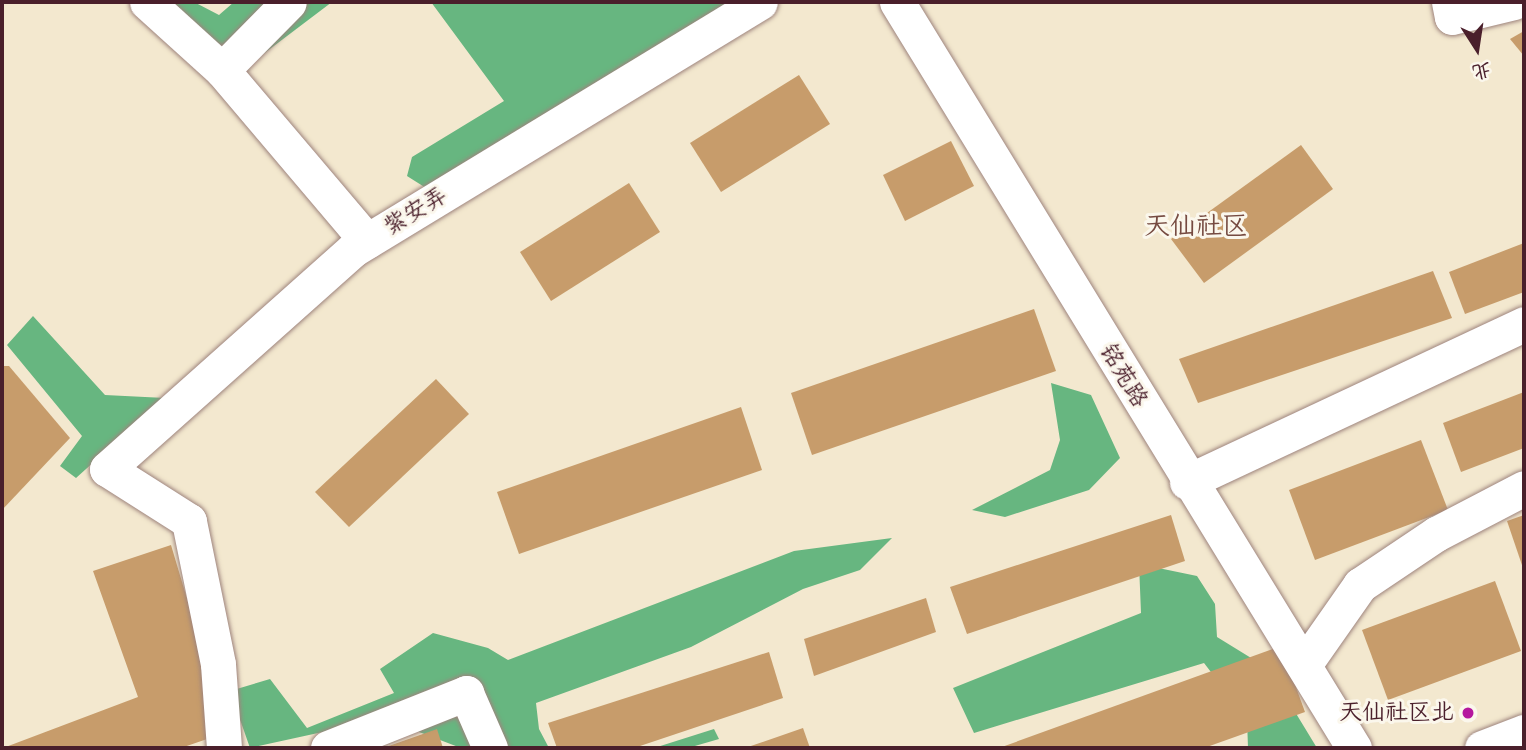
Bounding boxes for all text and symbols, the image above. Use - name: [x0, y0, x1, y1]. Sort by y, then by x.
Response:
- north arrow: [1442, 14, 1512, 84]
- text: 北: [1469, 53, 1494, 86]
- street label: 紫安弄: [379, 182, 453, 242]
- district label: 天仙社区: [1144, 212, 1248, 244]
- street label: 铭苑路: [1093, 339, 1153, 413]
- place label: 天仙社区北: [1339, 699, 1454, 727]
- marker: 天仙社区北: [1460, 705, 1476, 721]

